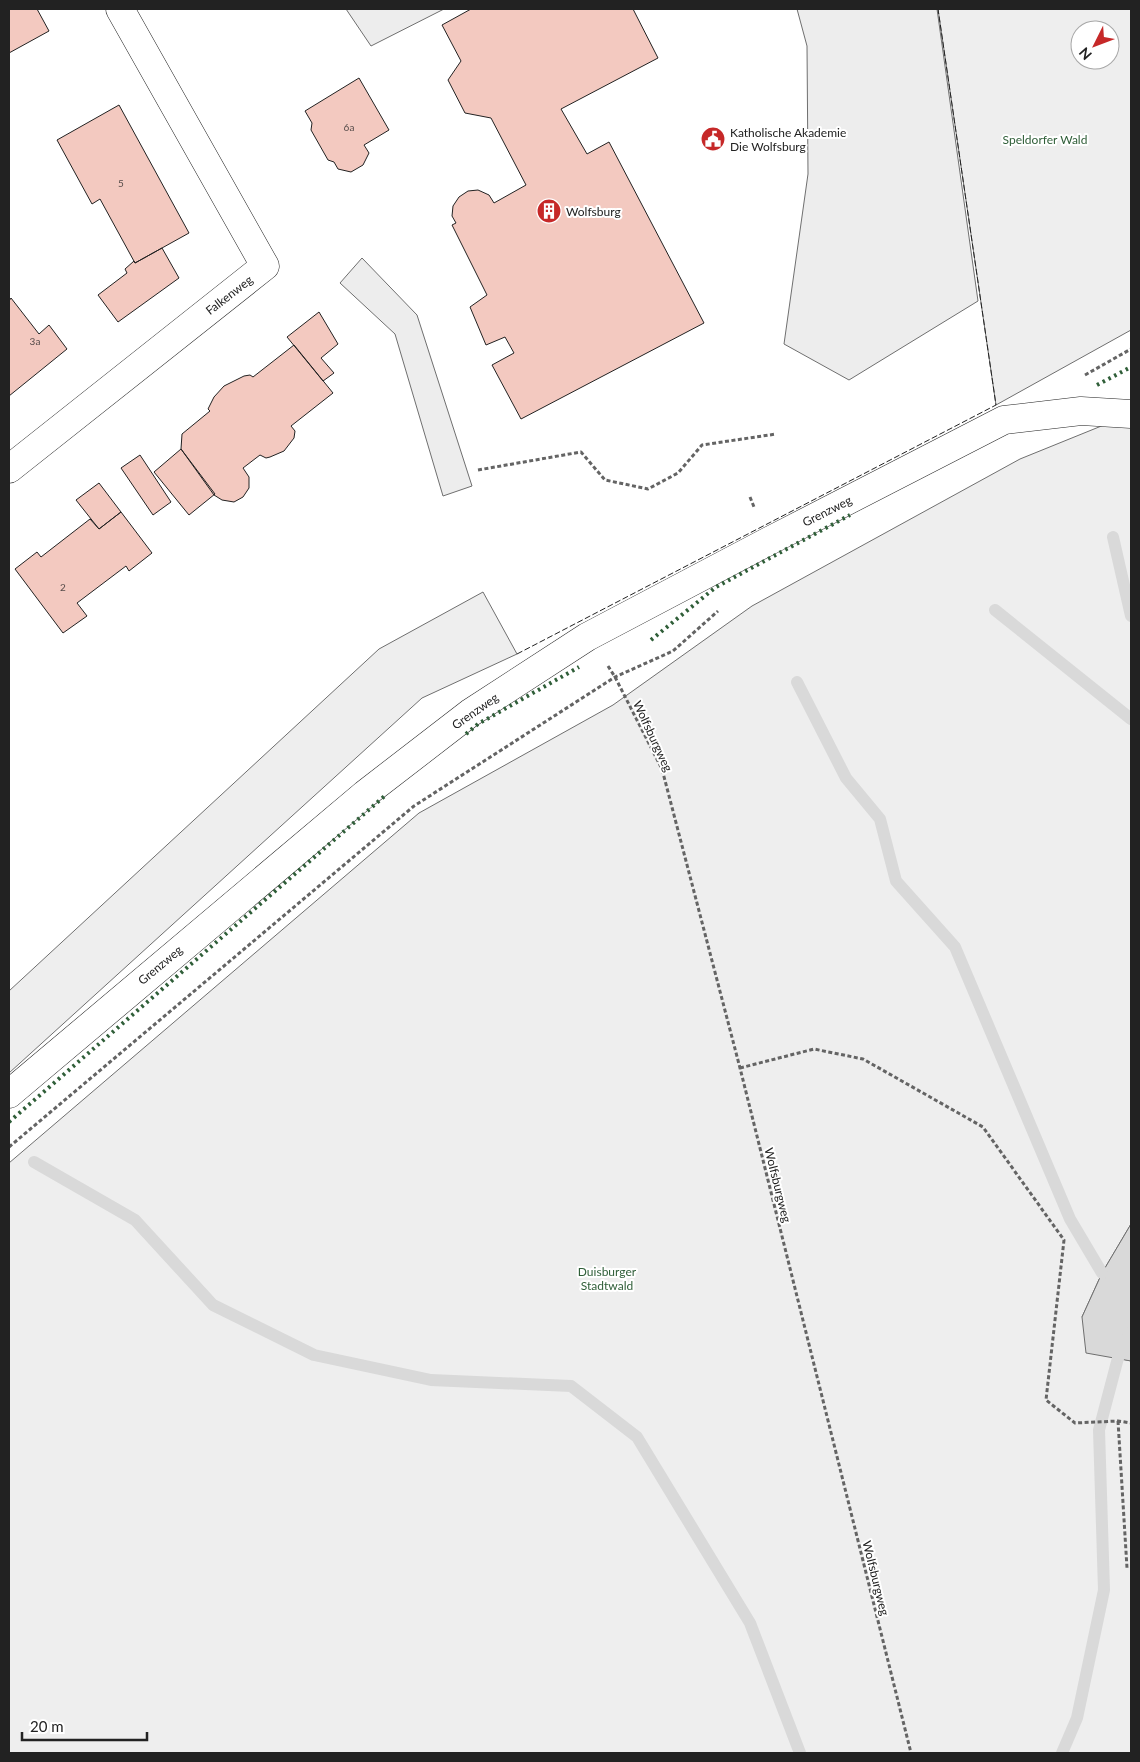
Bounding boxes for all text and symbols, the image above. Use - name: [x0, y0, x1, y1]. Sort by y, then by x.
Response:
- north arrow: [1070, 20, 1120, 70]
- text: N: [1075, 44, 1095, 64]
- house number: 6a: [344, 121, 354, 133]
- place label: Katholische Akademie Die Wolfsburg: [730, 125, 846, 154]
- public building icon: Katholische Akademie Die Wolfsburg: [700, 126, 726, 152]
- park label: Speldorfer Wald: [1003, 132, 1087, 147]
- house number: 5: [118, 177, 124, 189]
- building icon: Wolfsburg: [536, 198, 562, 224]
- place label: Wolfsburg: [566, 204, 621, 219]
- street label: Falkenweg: [203, 272, 255, 318]
- house number: 3a: [30, 335, 40, 347]
- street label: Grenzweg: [800, 492, 854, 530]
- house number: 2: [60, 581, 66, 593]
- street label: Grenzweg: [449, 690, 501, 732]
- street label: Wolfsburgweg: [630, 698, 676, 774]
- street label: Grenzweg: [135, 942, 185, 988]
- street label: Wolfsburgweg: [761, 1146, 795, 1224]
- park label: Duisburger Stadtwald: [578, 1264, 637, 1293]
- street label: Wolfsburgweg: [859, 1539, 893, 1617]
- scale bar: [22, 1710, 148, 1742]
- text: 20 m: [30, 1717, 64, 1735]

